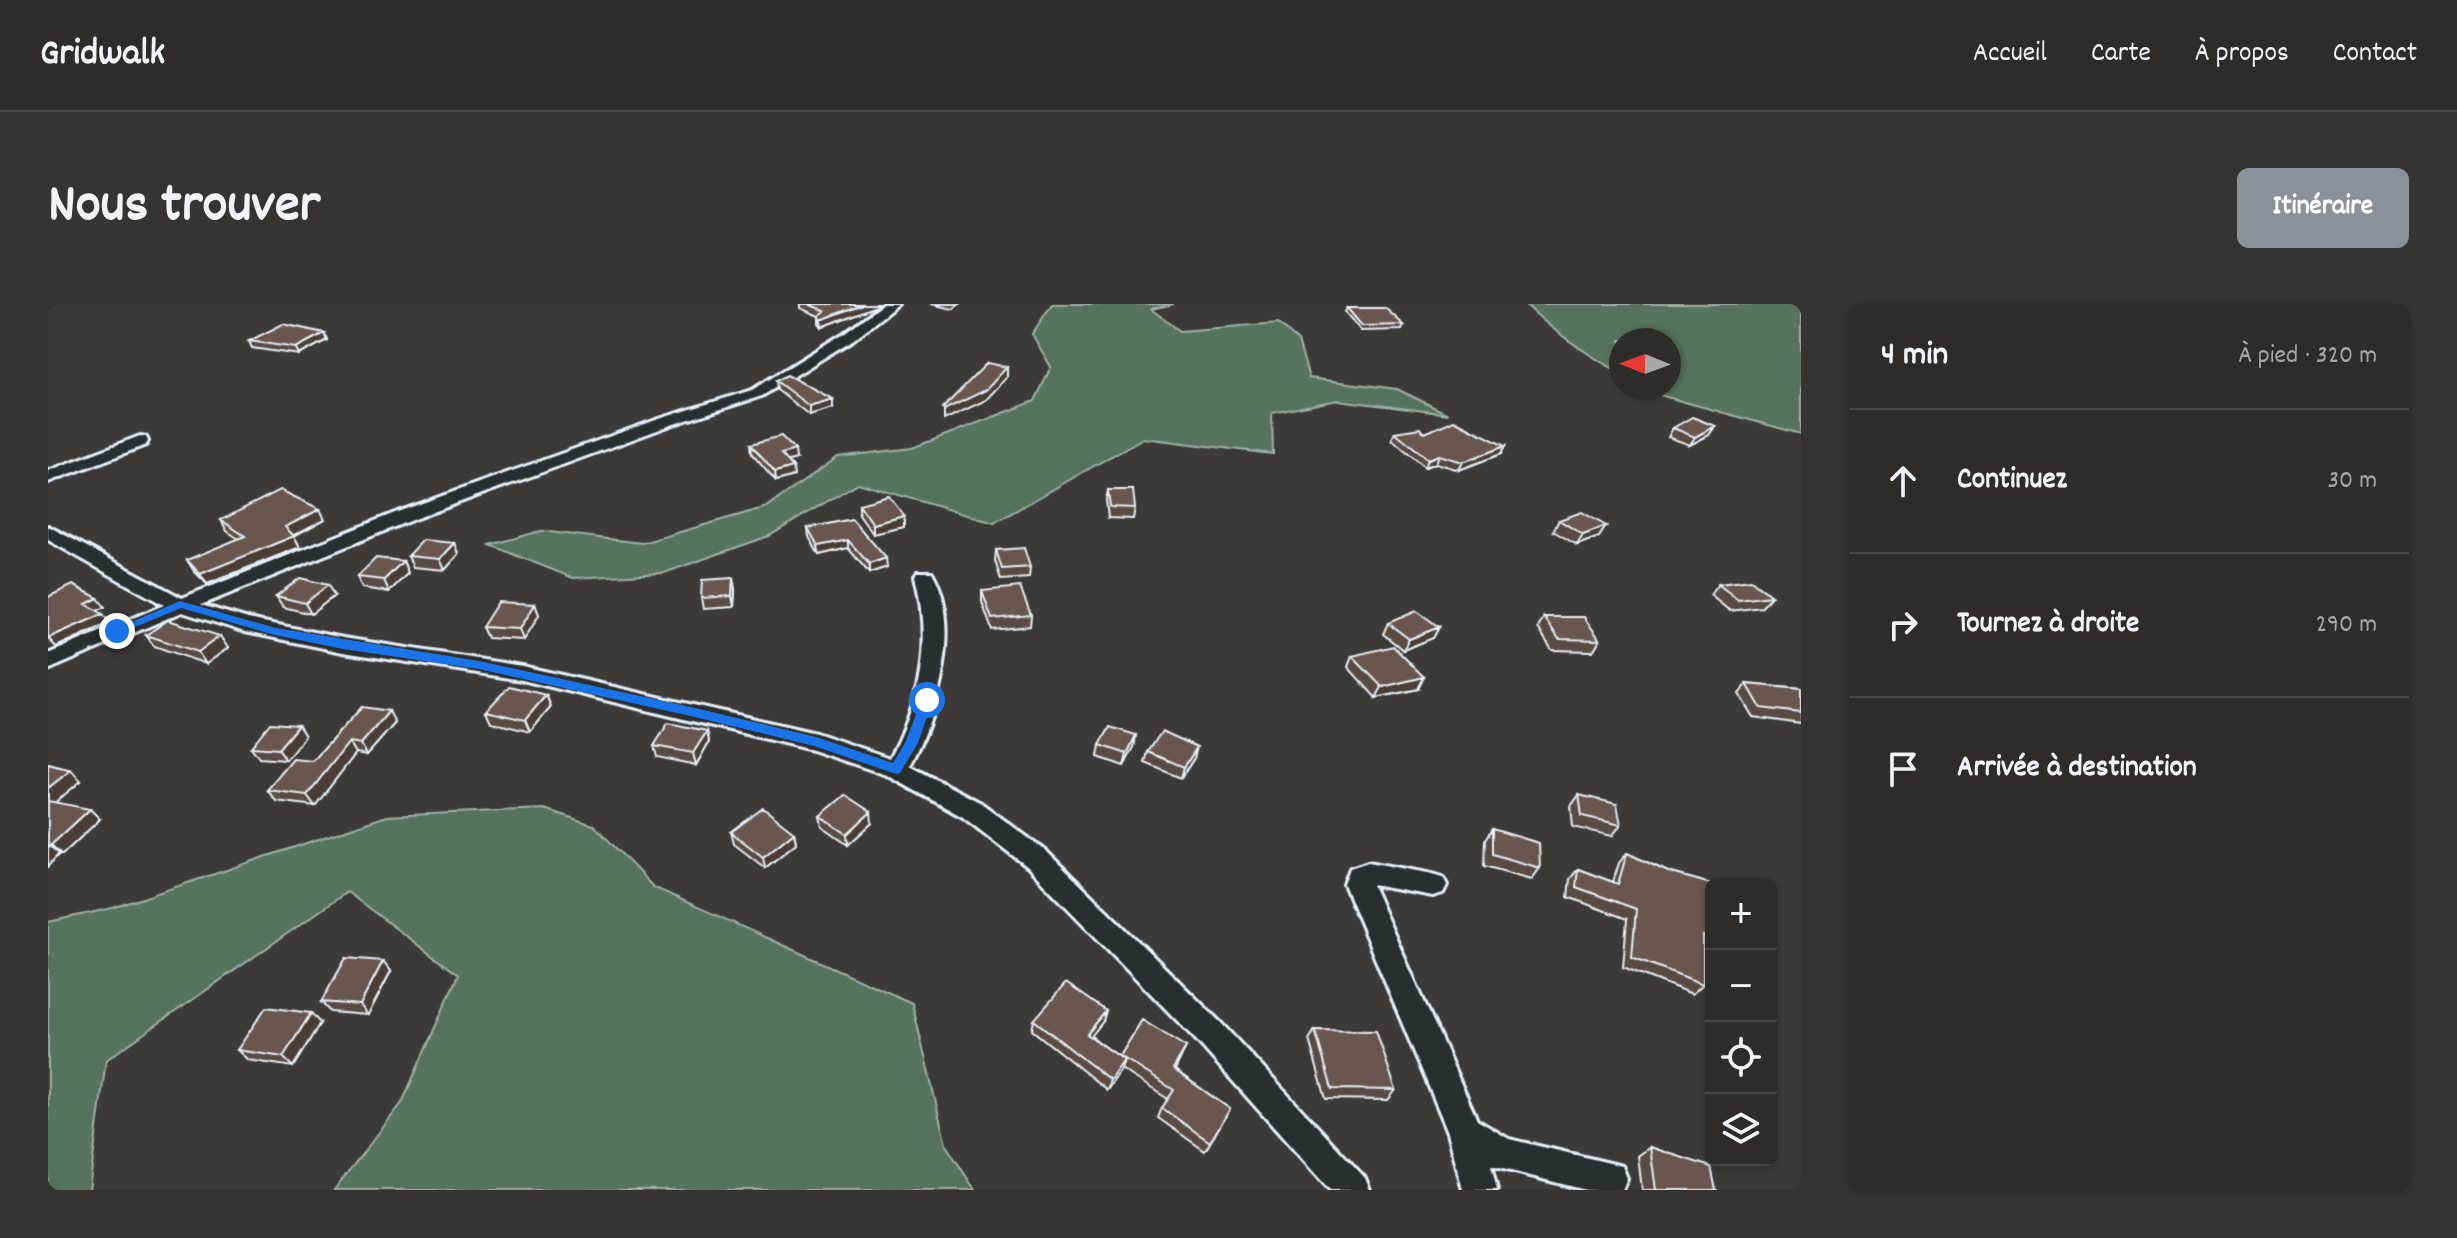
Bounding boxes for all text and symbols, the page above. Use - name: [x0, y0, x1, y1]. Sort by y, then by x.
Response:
- text: Gridwalk: [40, 28, 165, 83]
- text: Accueil: [1973, 35, 2047, 75]
- text: Carte: [2091, 35, 2151, 75]
- text: À propos: [2195, 35, 2289, 75]
- text: Contact: [2333, 35, 2417, 75]
- text: Nous trouver: [48, 168, 320, 248]
- button: Itinéraire: [2237, 168, 2409, 248]
- north arrow: [1609, 328, 1681, 400]
- text: 4 min: [1881, 332, 1948, 381]
- text: À pied · 320 m: [2238, 338, 2377, 375]
- icon: ahead: [1881, 459, 1925, 503]
- text: Continuez: [1957, 460, 2067, 503]
- text: 30 m: [2327, 463, 2377, 500]
- icon: right: [1881, 603, 1925, 647]
- text: Tournez à droite: [1957, 604, 2139, 647]
- text: 290 m: [2316, 607, 2377, 644]
- route end: [99, 613, 135, 649]
- route start: [909, 682, 945, 718]
- icon: arrive: [1881, 747, 1925, 791]
- text: Arrivée à destination: [1957, 748, 2197, 791]
- map controls: [1705, 878, 1777, 1166]
- button: +: [1705, 878, 1777, 950]
- button: −: [1705, 950, 1777, 1022]
- button: locate: [1705, 1022, 1777, 1094]
- button: layers: [1705, 1094, 1777, 1166]

